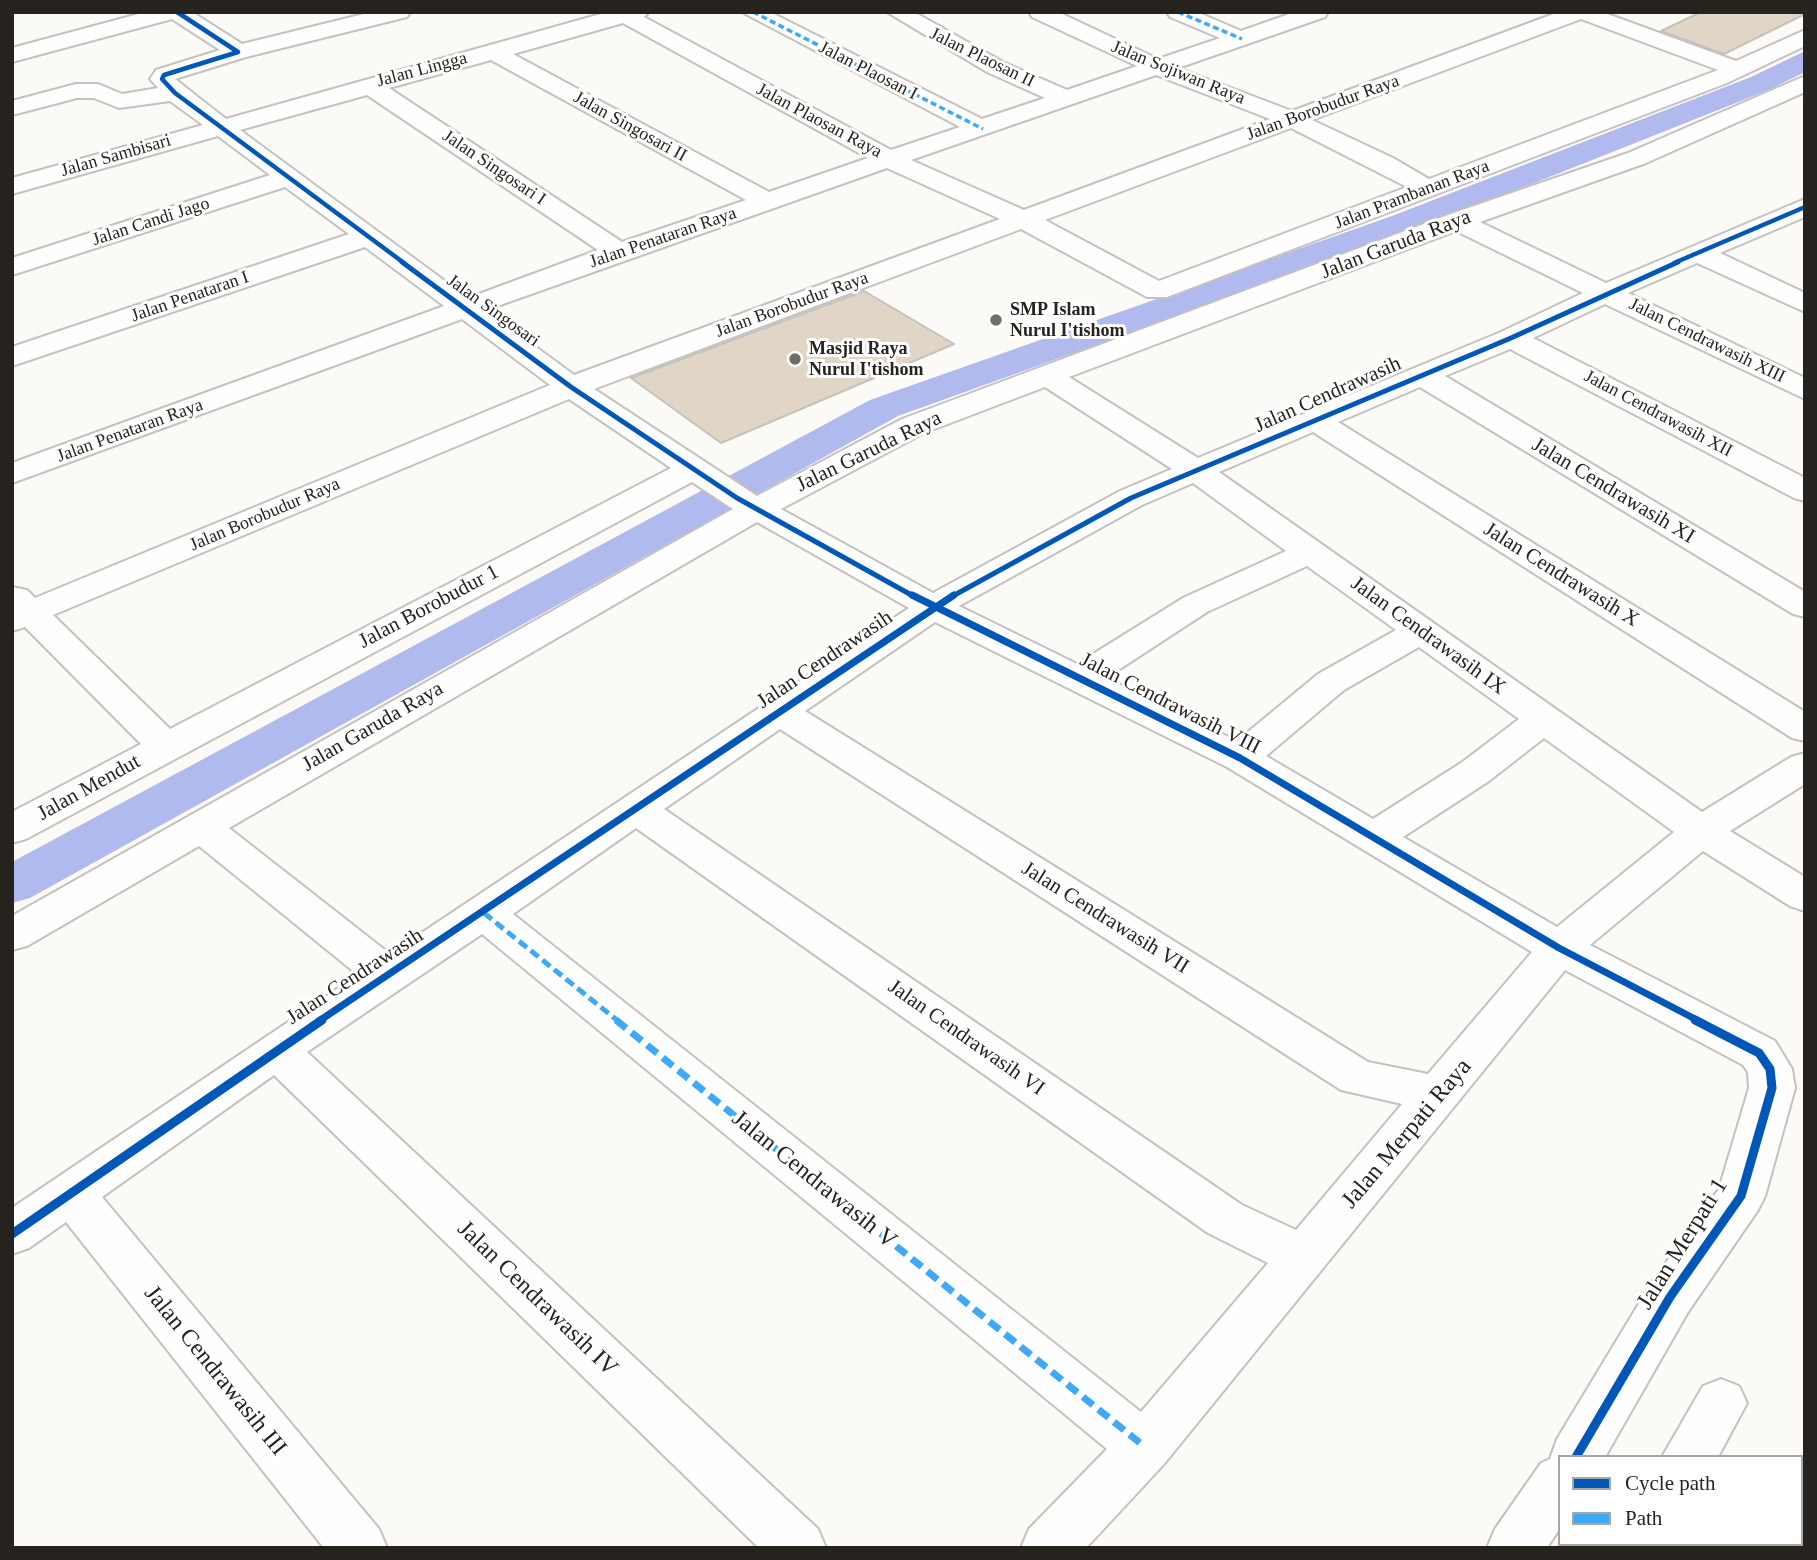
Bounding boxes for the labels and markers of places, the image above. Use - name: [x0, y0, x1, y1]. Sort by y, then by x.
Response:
- place label: SMP Islam Nurul I'tishom: [1010, 299, 1125, 342]
- marker: SMP Islam Nurul I'tishom: [988, 312, 1004, 328]
- place label: Masjid Raya Nurul I'tishom: [809, 338, 924, 380]
- marker: Masjid Raya Nurul I'tishom: [787, 351, 803, 367]

